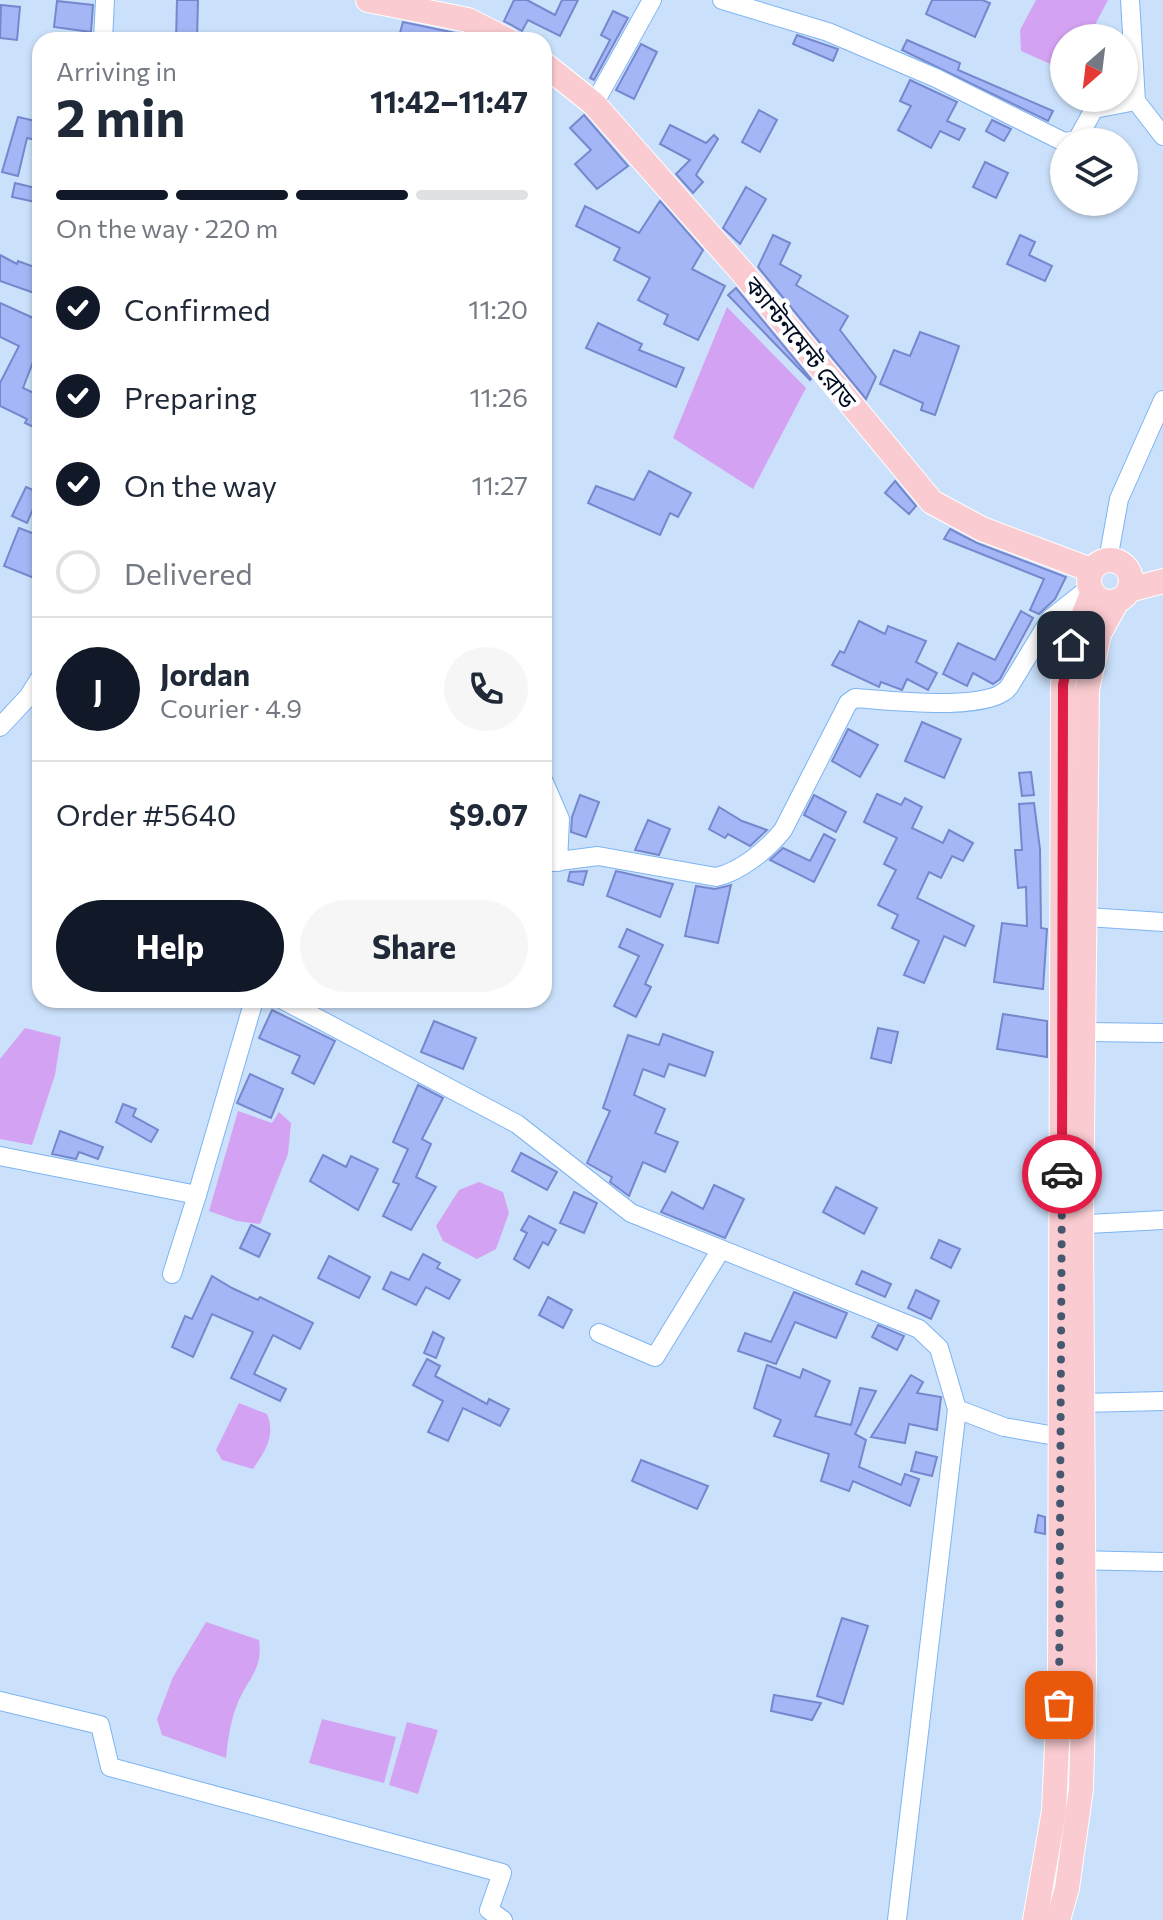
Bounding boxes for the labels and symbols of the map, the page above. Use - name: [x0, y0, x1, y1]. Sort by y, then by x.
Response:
- north arrow: [1050, 24, 1138, 112]
- street label: ক্যান্টনমেন্ট রোড: [739, 270, 864, 414]
- pin: [1037, 611, 1105, 679]
- courier: [1022, 1134, 1102, 1214]
- pin: [1025, 1671, 1093, 1739]

